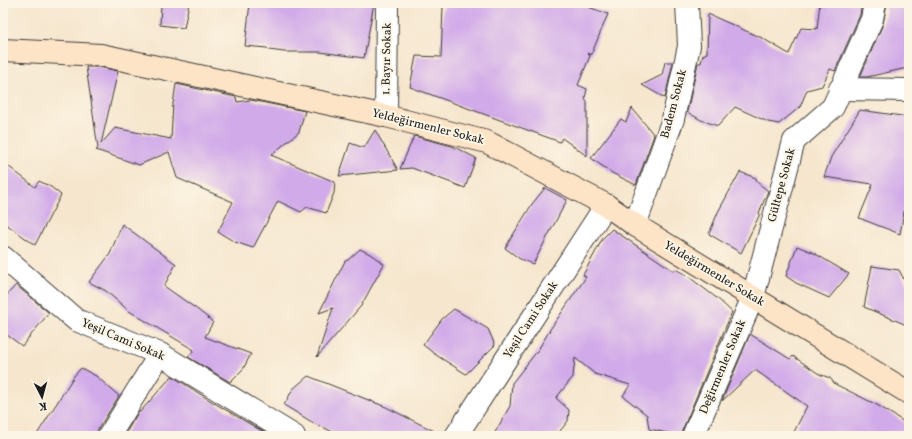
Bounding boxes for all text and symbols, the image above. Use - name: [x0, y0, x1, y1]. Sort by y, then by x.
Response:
- street label: 1. Bayır Sokak: [378, 22, 396, 95]
- street label: Badem Sokak: [657, 67, 691, 140]
- street label: Yeldeğirmenler Sokak: [370, 105, 486, 149]
- street label: Gültepe Sokak: [764, 146, 800, 224]
- street label: Yeldeğirmenler Sokak: [661, 237, 768, 311]
- street label: Yeşil Cami Sokak: [500, 278, 562, 362]
- street label: Yeşil Cami Sokak: [79, 315, 168, 365]
- street label: Değirmenler Sokak: [696, 317, 750, 417]
- north arrow: [22, 377, 62, 417]
- text: K: [38, 398, 48, 413]

